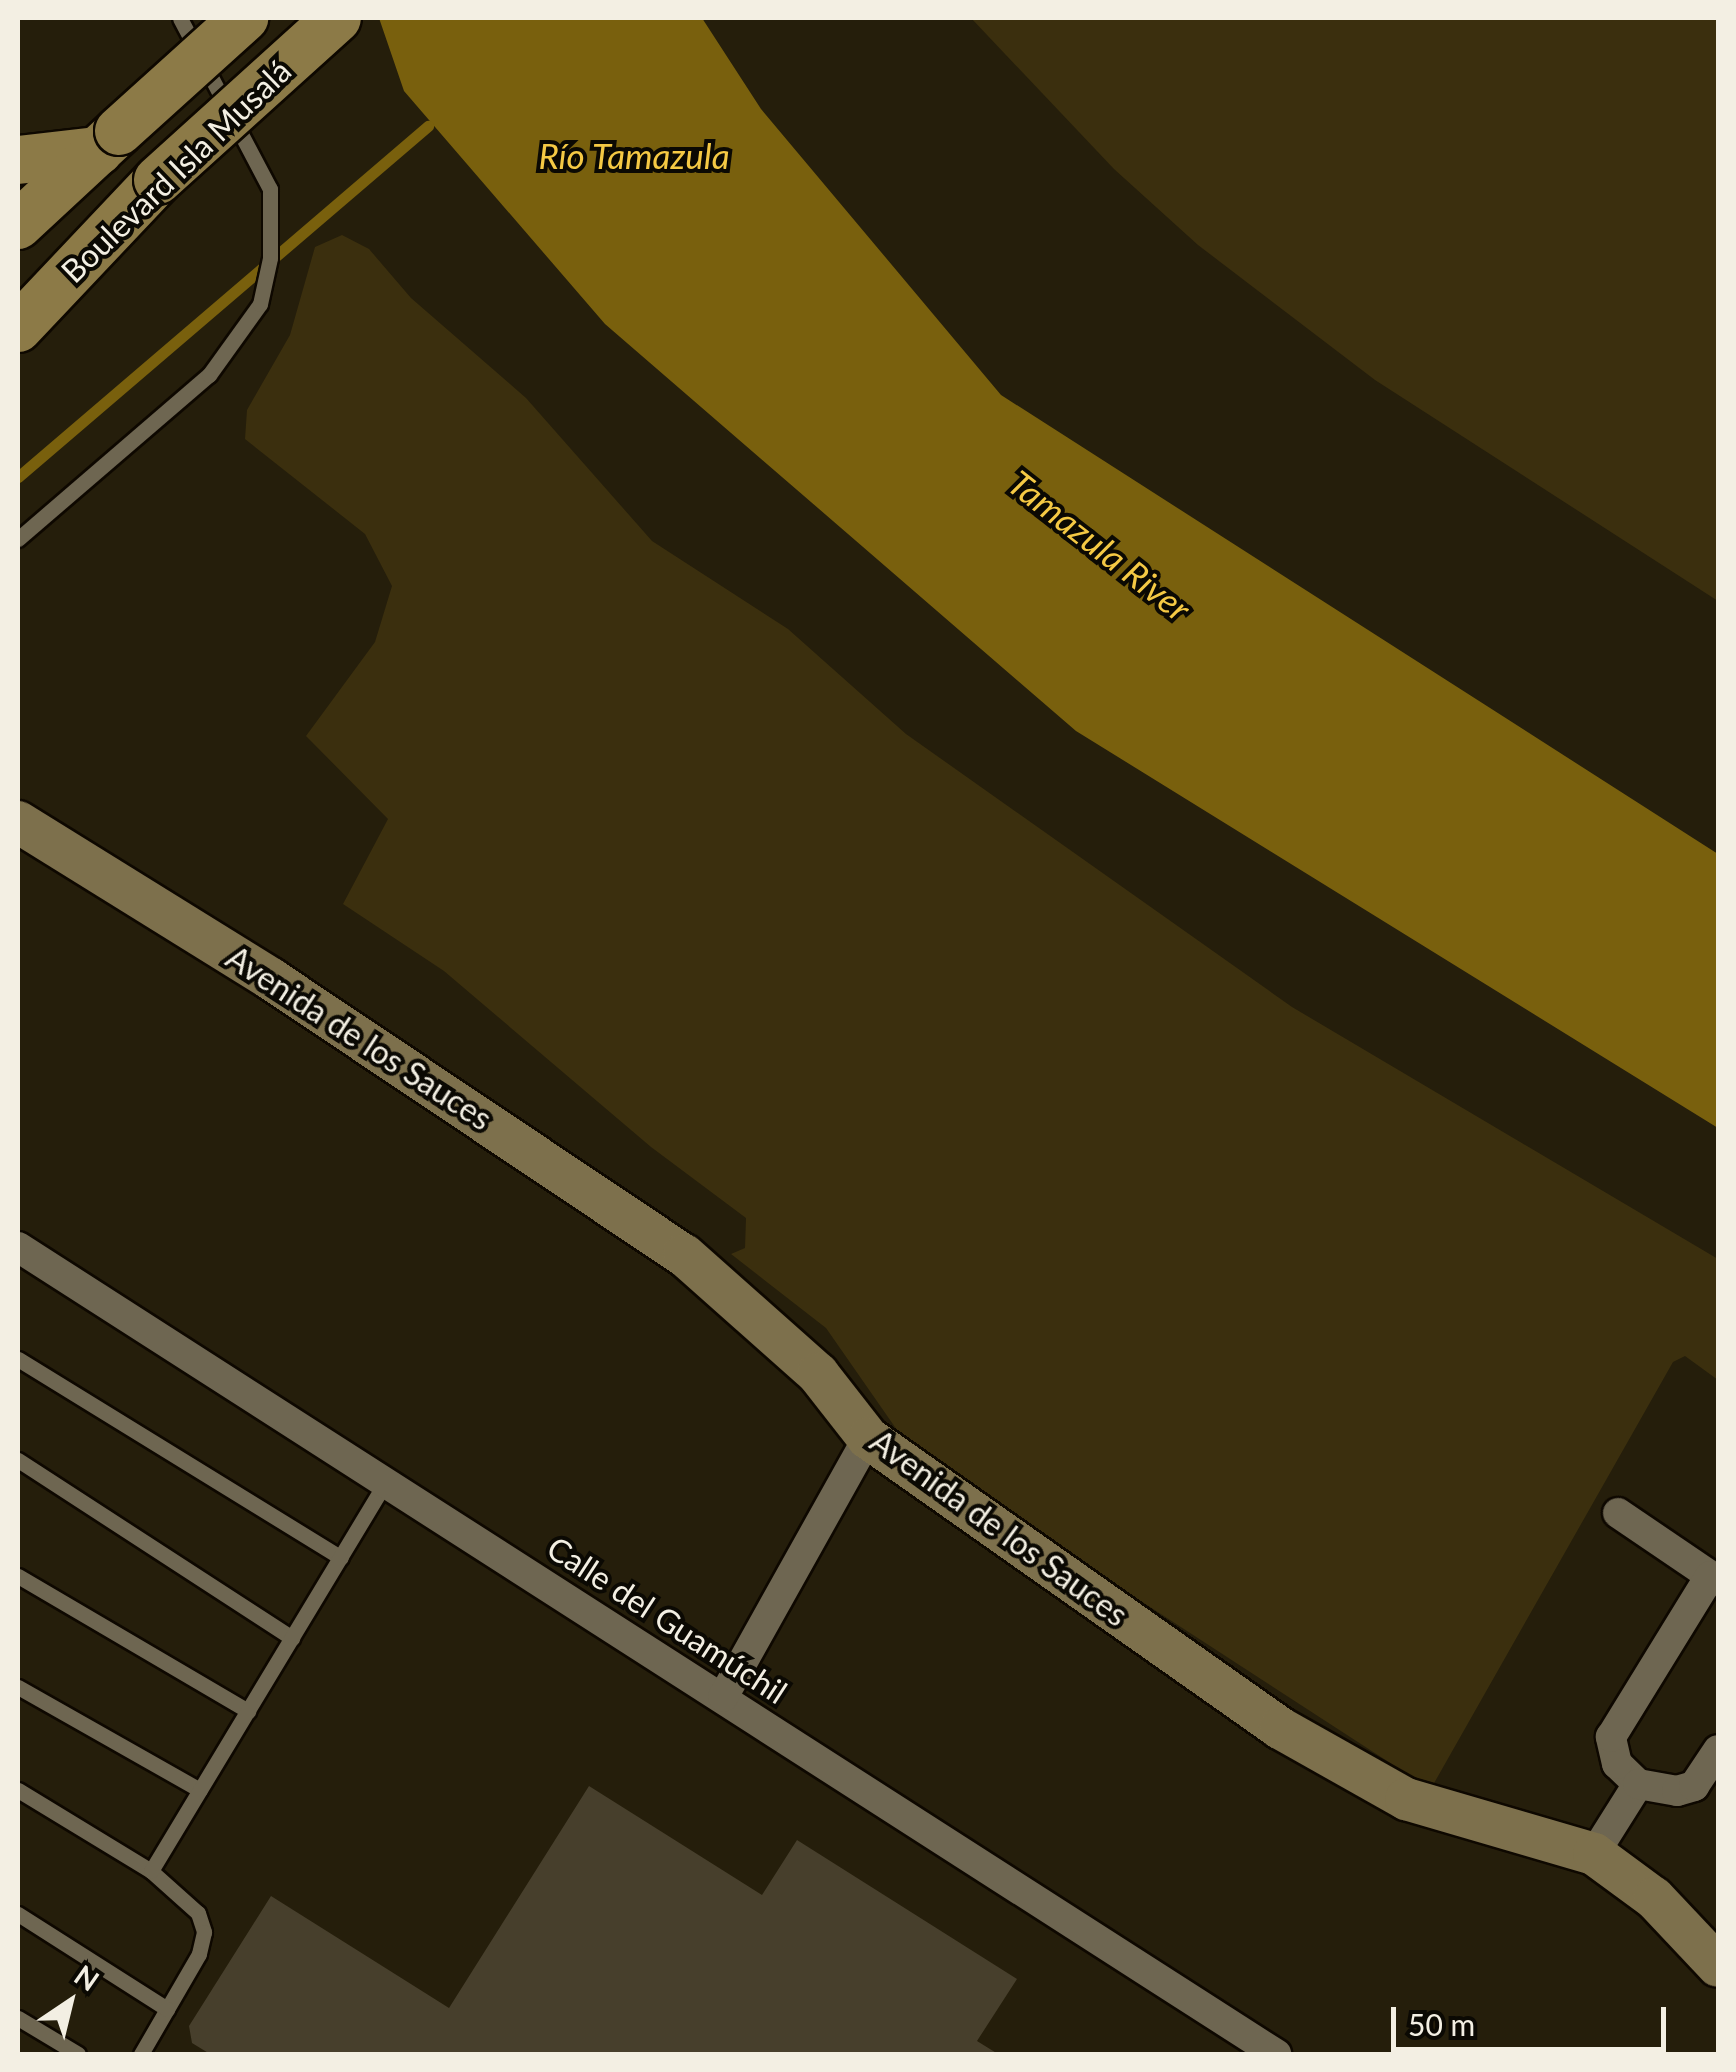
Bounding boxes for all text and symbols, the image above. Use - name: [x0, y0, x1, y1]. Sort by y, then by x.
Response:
- street label: Boulevard Isla Musalá: [53, 52, 299, 290]
- water label: Río Tamazula: [538, 134, 730, 176]
- water label: Tamazula River: [1001, 461, 1199, 629]
- street label: Avenida de los Sauces: [219, 938, 499, 1138]
- street label: Avenida de los Sauces: [863, 1422, 1135, 1634]
- street label: Calle del Guamúchil: [540, 1528, 794, 1712]
- north arrow: [20, 1952, 120, 2052]
- text: N: [69, 1957, 106, 1998]
- scale bar: [1396, 1987, 1671, 2049]
- text: 50 m: [1408, 2006, 1475, 2042]

